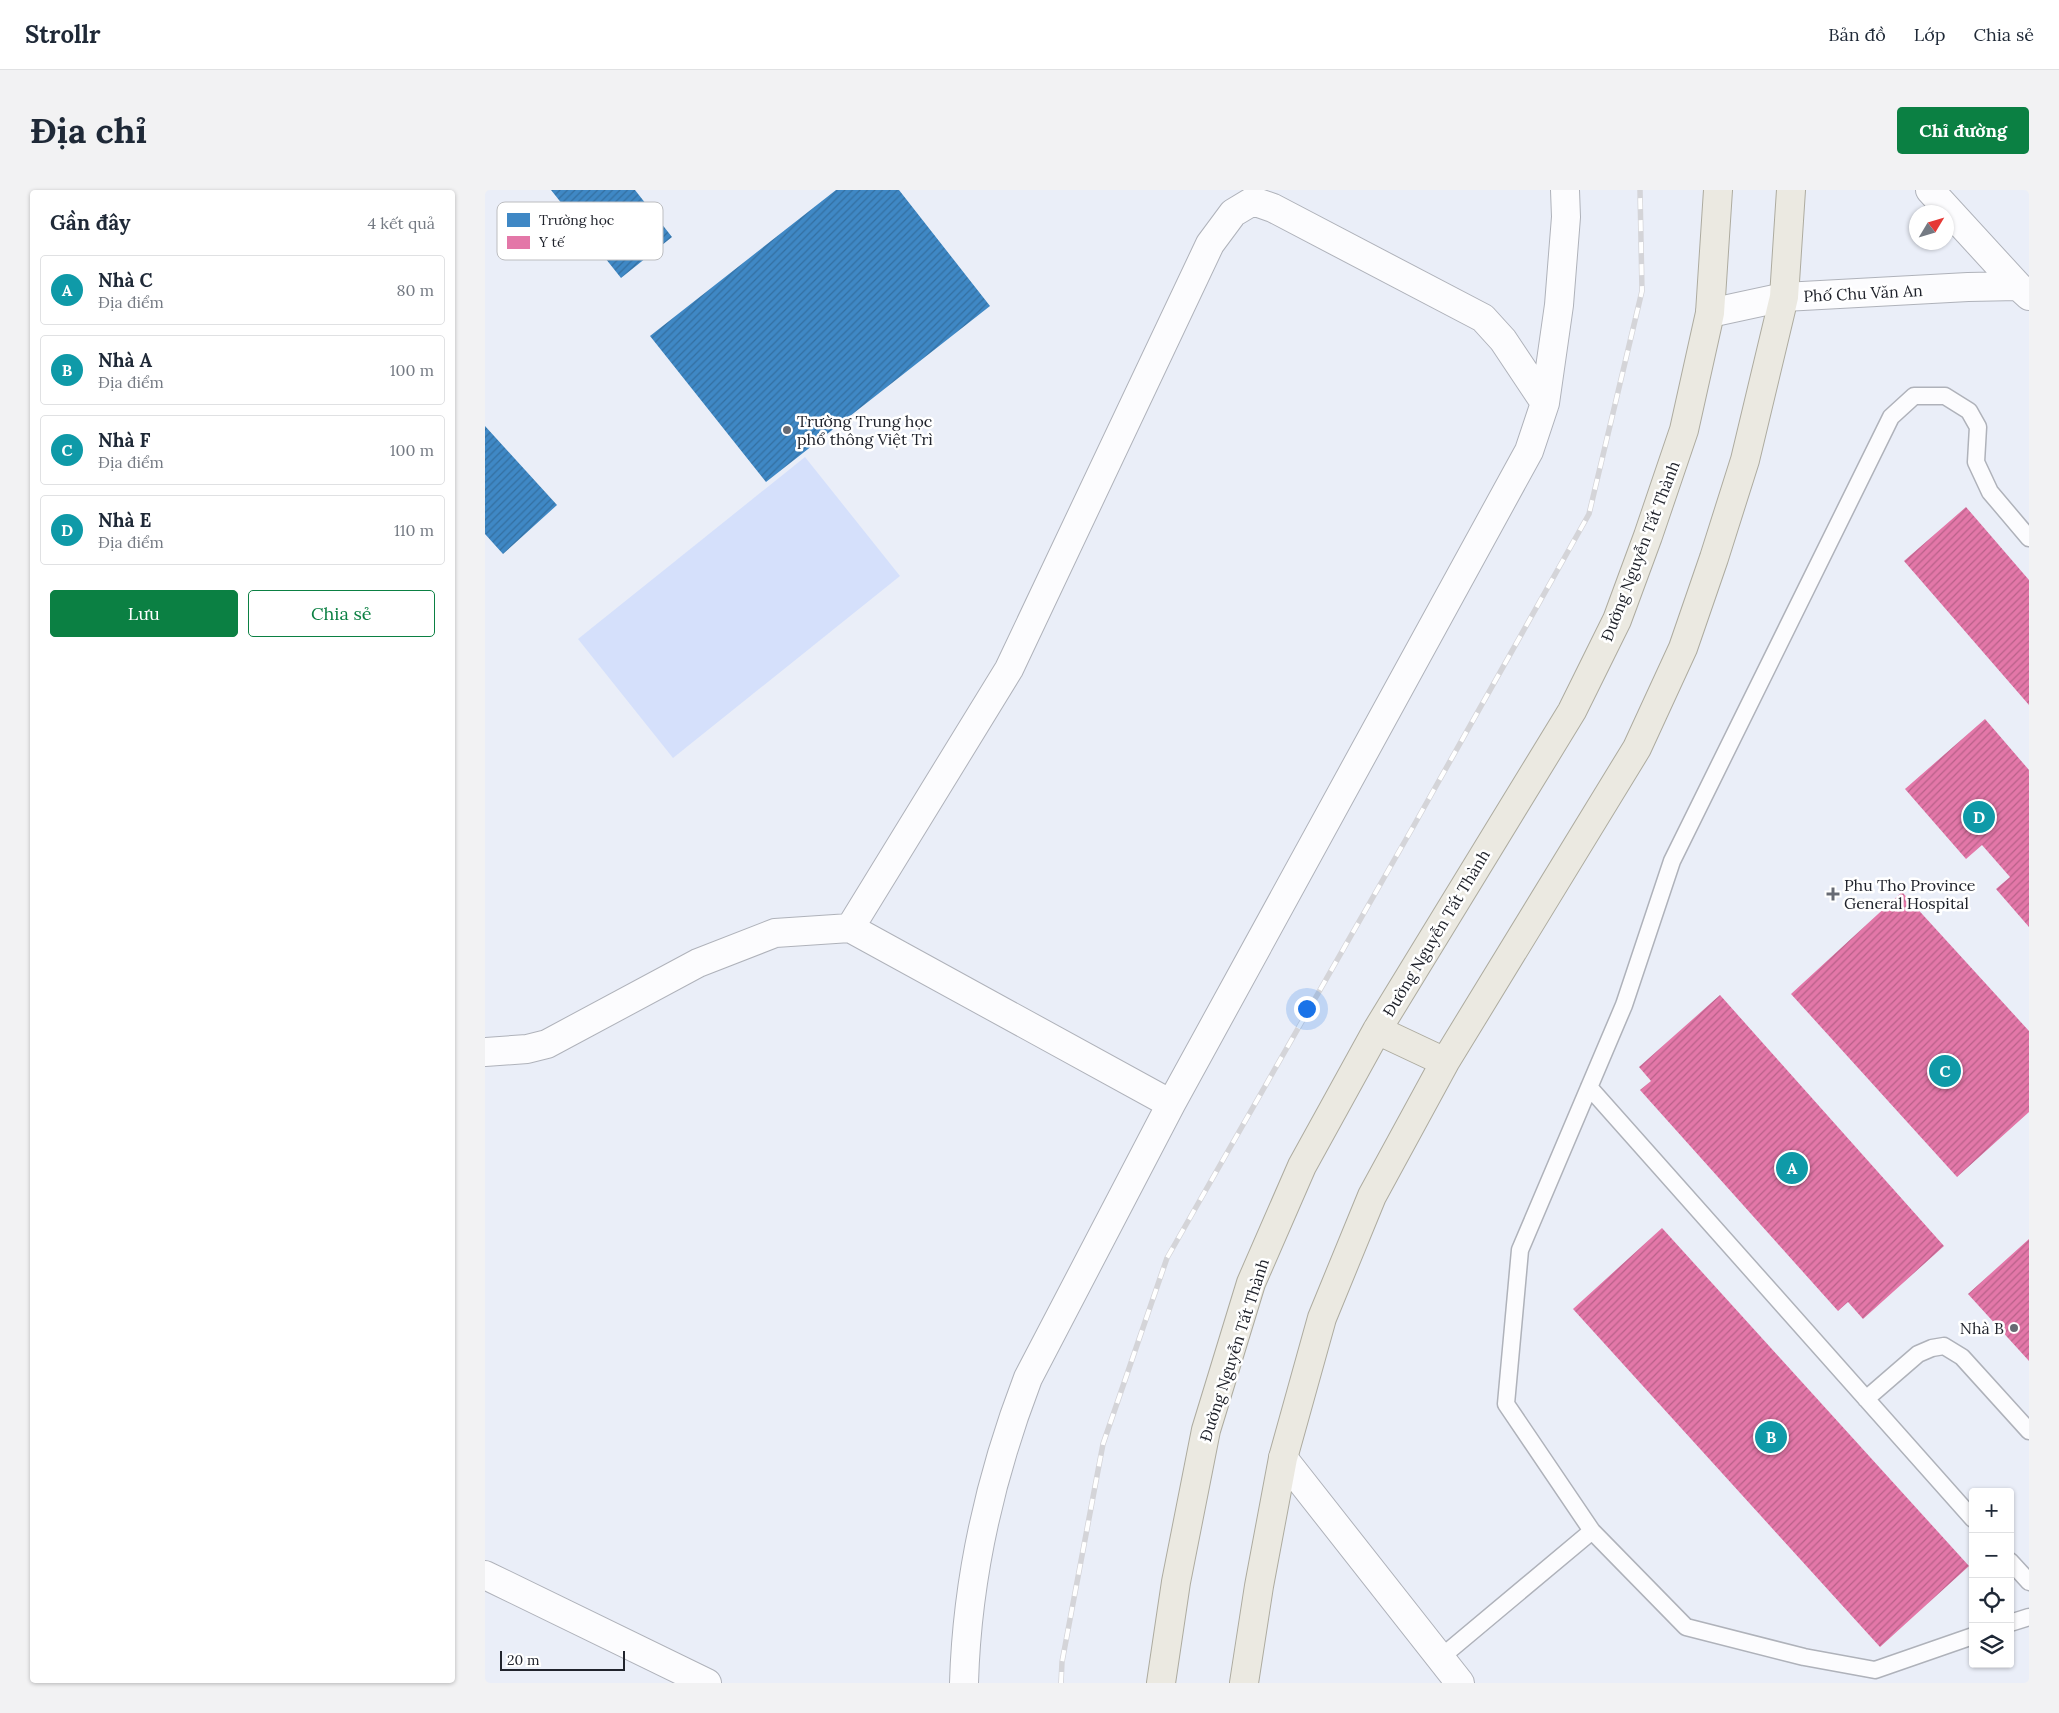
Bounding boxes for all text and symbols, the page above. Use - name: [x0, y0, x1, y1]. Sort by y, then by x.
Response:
- text: Strollr: [25, 19, 100, 50]
- text: Bản đồ: [1828, 23, 1886, 46]
- text: Lớp: [1914, 23, 1945, 46]
- text: Chia sẻ: [1973, 23, 2034, 46]
- button: Chỉ đường: [1897, 107, 2029, 154]
- text: Địa chỉ: [30, 108, 147, 153]
- legend: [497, 202, 663, 260]
- north arrow: [1909, 205, 1954, 250]
- text: Gần đây: [50, 209, 131, 236]
- text: Trường học: [539, 211, 614, 229]
- text: 4 kết quả: [367, 213, 435, 233]
- text: Y tế: [538, 233, 565, 251]
- text: Nhà C: [98, 268, 153, 292]
- text: A: [62, 280, 72, 300]
- text: 80 m: [397, 280, 434, 300]
- street label: Phố Chu Văn An: [1803, 280, 1923, 306]
- text: Địa điểm: [98, 292, 164, 312]
- text: Nhà A: [98, 348, 152, 372]
- text: B: [62, 360, 72, 380]
- text: 100 m: [390, 360, 434, 380]
- text: Địa điểm: [98, 372, 164, 392]
- place label: Trường Trung học phổ thông Việt Trì: [797, 411, 933, 449]
- marker: Trường Trung học phổ thông Việt Trì: [781, 424, 793, 436]
- text: Nhà F: [98, 428, 150, 452]
- text: C: [61, 440, 73, 460]
- text: 100 m: [390, 440, 434, 460]
- text: Địa điểm: [98, 452, 164, 472]
- street label: Đường Nguyễn Tất Thành: [1596, 458, 1684, 644]
- text: Nhà E: [98, 508, 151, 532]
- text: D: [61, 520, 73, 540]
- text: 110 m: [394, 520, 434, 540]
- text: Địa điểm: [98, 532, 164, 552]
- button: Lưu: [50, 590, 238, 637]
- button: Chia sẻ: [248, 590, 435, 637]
- pin: D: [1963, 798, 1995, 836]
- street label: Đường Nguyễn Tất Thành: [1378, 845, 1494, 1020]
- place label: Phu Tho Province General Hospital: [1844, 875, 1976, 913]
- marker: Phu Tho Province General Hospital: [1826, 887, 1840, 901]
- your location: [1294, 996, 1320, 1022]
- pin: C: [1929, 1052, 1961, 1090]
- pin: A: [1776, 1149, 1808, 1187]
- street label: Đường Nguyễn Tất Thành: [1195, 1256, 1273, 1444]
- place label: Nhà B: [1960, 1318, 2004, 1338]
- marker: Nhà B: [2008, 1322, 2020, 1334]
- pin: B: [1755, 1418, 1787, 1456]
- map controls: [1969, 1488, 2014, 1668]
- button: +: [1969, 1488, 2014, 1533]
- button: −: [1969, 1533, 2014, 1578]
- button: locate: [1969, 1578, 2014, 1623]
- button: layers: [1969, 1623, 2014, 1668]
- scale bar: [500, 1648, 625, 1671]
- text: 20 m: [507, 1651, 539, 1669]

